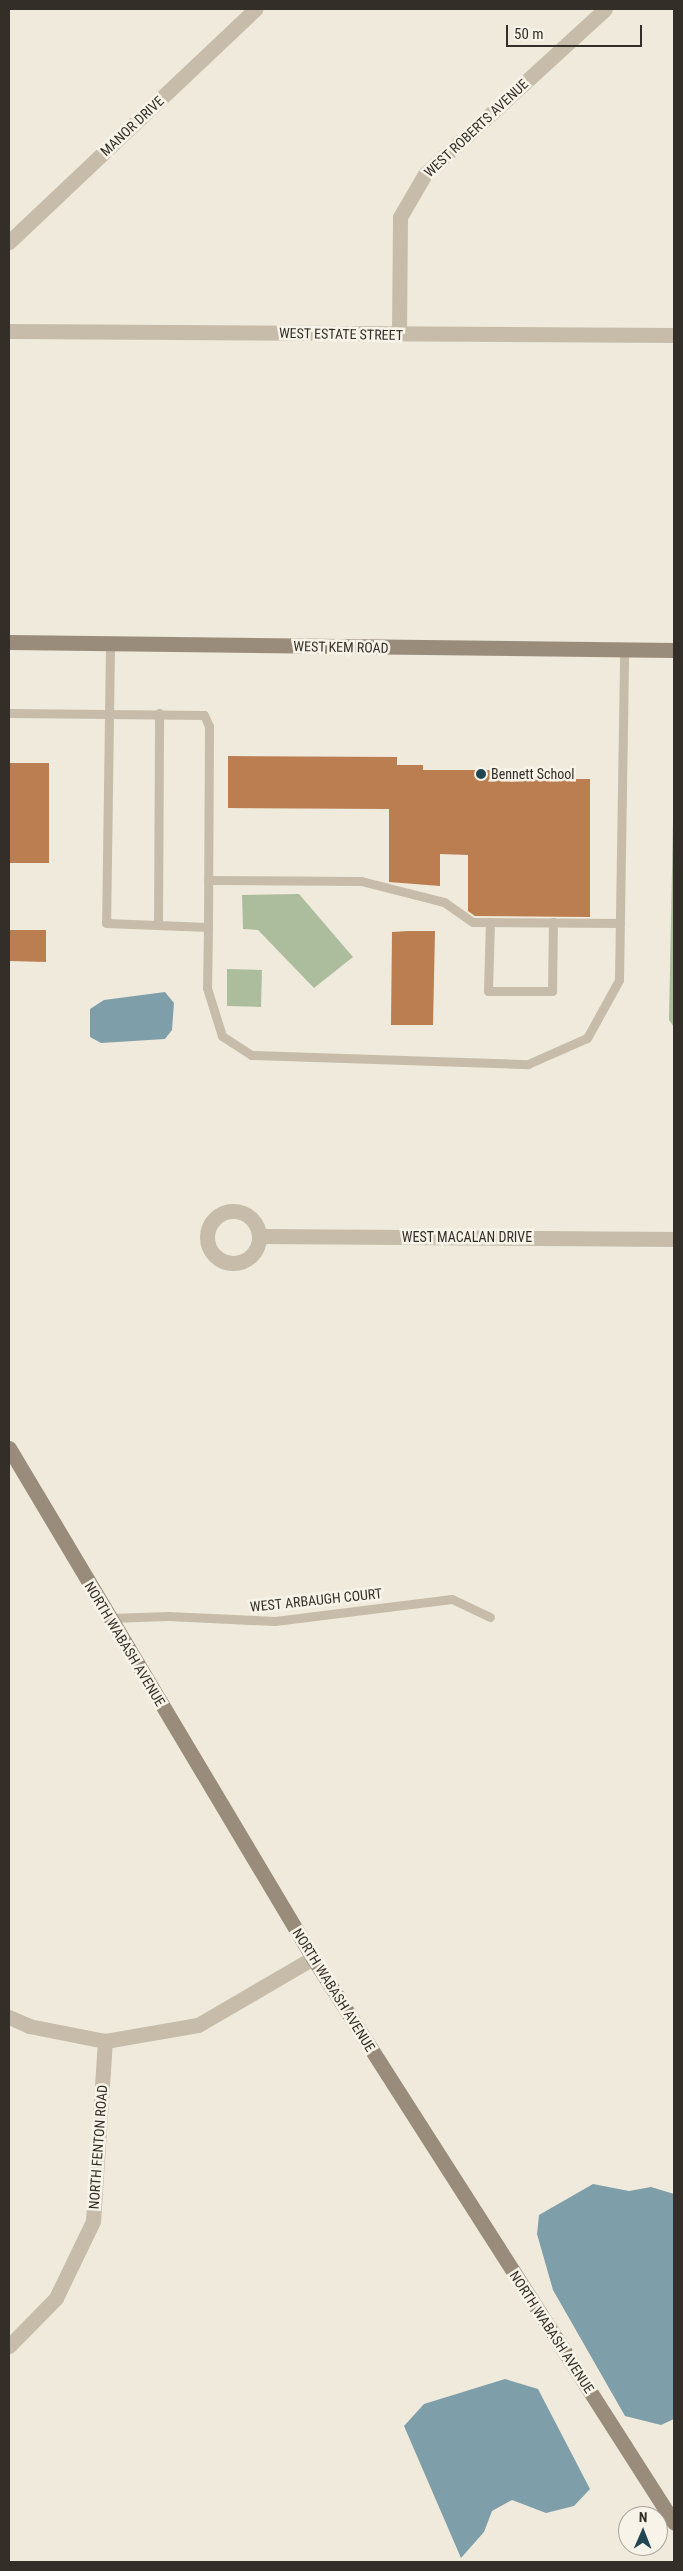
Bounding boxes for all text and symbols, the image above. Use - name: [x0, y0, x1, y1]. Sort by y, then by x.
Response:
- scale bar: [508, 15, 644, 47]
- text: 50 m: [514, 25, 544, 43]
- street label: WEST ROBERTS AVENUE: [420, 75, 532, 181]
- street label: MANOR DRIVE: [97, 92, 167, 160]
- street label: WEST ESTATE STREET: [279, 325, 403, 343]
- street label: WEST KEM ROAD: [293, 638, 389, 656]
- place label: Bennett School: [491, 766, 575, 782]
- marker: Bennett School: [475, 768, 487, 780]
- street label: WEST MACALAN DRIVE: [402, 1229, 532, 1245]
- street label: NORTH WABASH AVENUE: [81, 1579, 169, 1709]
- street label: WEST ARBAUGH COURT: [249, 1585, 383, 1615]
- street label: NORTH WABASH AVENUE: [289, 1925, 379, 2055]
- street label: NORTH FENTON ROAD: [85, 2084, 111, 2210]
- street label: NORTH WABASH AVENUE: [506, 2268, 598, 2396]
- north arrow: [618, 2506, 668, 2556]
- text: N: [639, 2509, 648, 2525]

